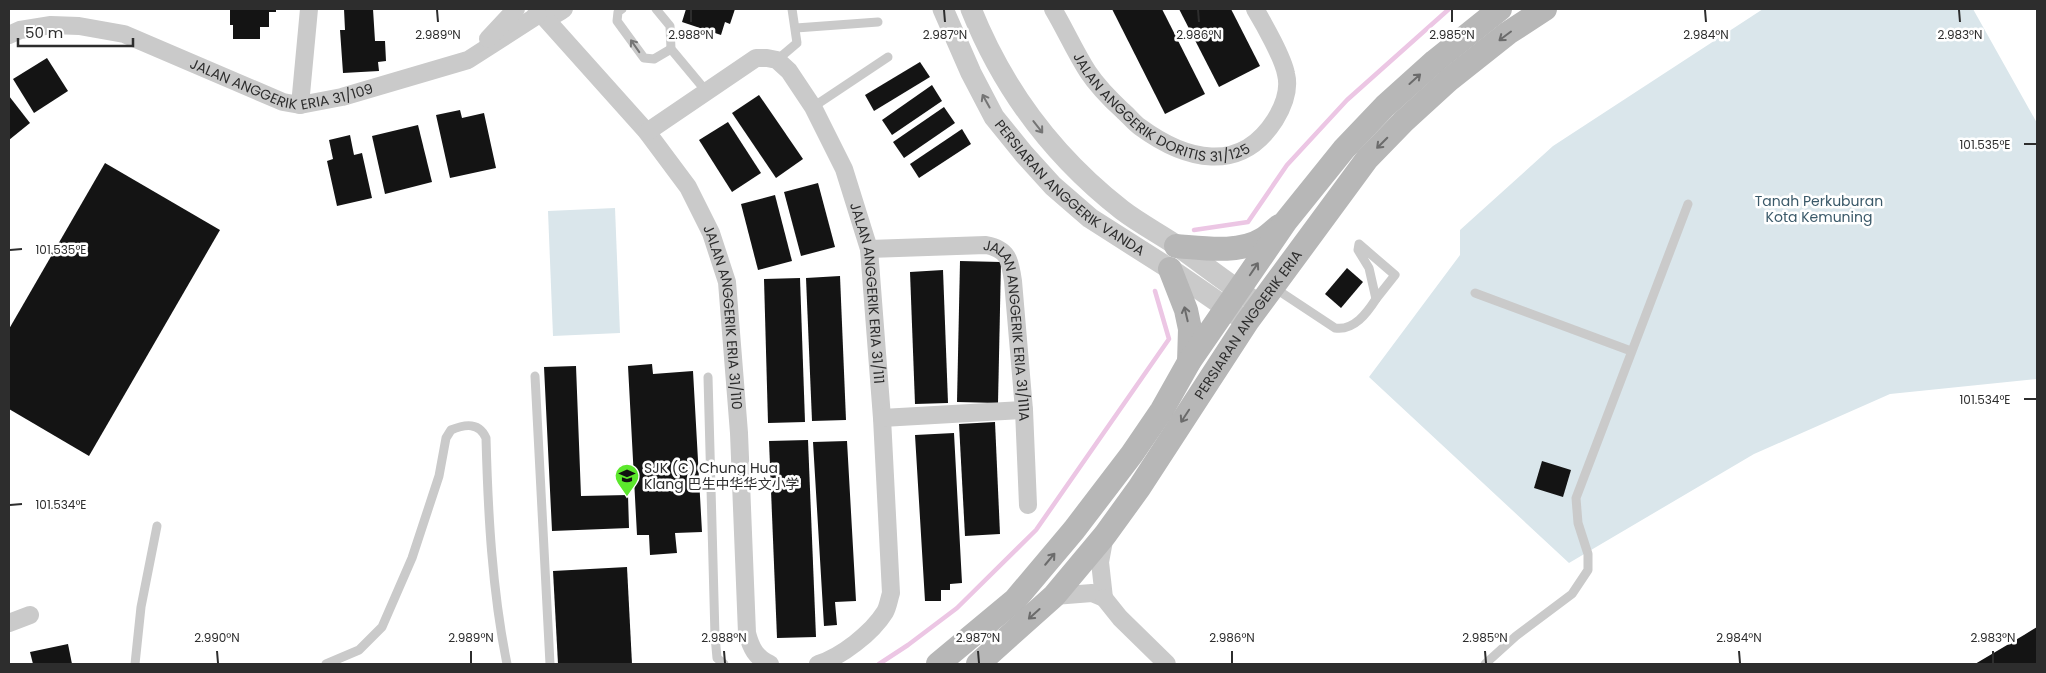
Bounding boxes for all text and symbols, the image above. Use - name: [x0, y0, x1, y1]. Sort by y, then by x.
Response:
- scale bar: [18, 15, 132, 47]
- text: 50 m: [25, 22, 63, 43]
- text: 2.989°N: [415, 26, 461, 43]
- text: 2.988°N: [668, 26, 714, 43]
- text: 2.987°N: [923, 26, 967, 43]
- text: 2.986°N: [1176, 26, 1222, 43]
- text: 2.985°N: [1429, 26, 1475, 43]
- text: 2.984°N: [1683, 26, 1729, 43]
- text: 2.983°N: [1938, 26, 1982, 43]
- one-way arrow: [1498, 30, 1511, 41]
- one-way arrow: [630, 39, 640, 53]
- street label: JALAN ANGGERIK DORITIS 31/125: [1068, 49, 1254, 167]
- street label: JALAN ANGGERIK ERIA 31/109: [187, 53, 375, 115]
- one-way arrow: [1408, 73, 1421, 85]
- one-way arrow: [980, 94, 990, 108]
- street label: PERSIARAN ANGGERIK VANDA: [990, 115, 1149, 260]
- one-way arrow: [1033, 120, 1043, 134]
- text: 101.535°E: [1960, 136, 2010, 153]
- one-way arrow: [1376, 137, 1389, 149]
- park label: Tanah Perkuburan Kota Kemuning: [1755, 191, 1883, 227]
- street label: JALAN ANGGERIK ERIA 31/111: [845, 200, 889, 385]
- street label: JALAN ANGGERIK ERIA 31/110: [698, 221, 747, 410]
- street label: JALAN ANGGERIK ERIA 31/111A: [982, 235, 1034, 422]
- text: 101.535°E: [36, 241, 86, 258]
- street label: PERSIARAN ANGGERIK ERIA: [1189, 246, 1307, 403]
- one-way arrow: [1249, 262, 1259, 276]
- one-way arrow: [1181, 307, 1190, 323]
- text: 101.534°E: [1960, 391, 2010, 408]
- one-way arrow: [1180, 409, 1190, 423]
- place label: SJK (C) Chung Hua Klang 巴生中华华文小学: [644, 458, 799, 494]
- school or university icon: SJK (C) Chung Hua Klang 巴生中华华文小学: [614, 463, 640, 497]
- text: 101.534°E: [36, 496, 86, 513]
- one-way arrow: [1044, 553, 1055, 566]
- one-way arrow: [1027, 608, 1040, 620]
- text: 2.990°N: [194, 629, 240, 646]
- text: 2.989°N: [448, 629, 494, 646]
- text: 2.988°N: [701, 629, 747, 646]
- text: 2.987°N: [956, 629, 1000, 646]
- text: 2.986°N: [1209, 629, 1255, 646]
- text: 2.985°N: [1462, 629, 1508, 646]
- text: 2.984°N: [1716, 629, 1762, 646]
- text: 2.983°N: [1971, 629, 2015, 646]

